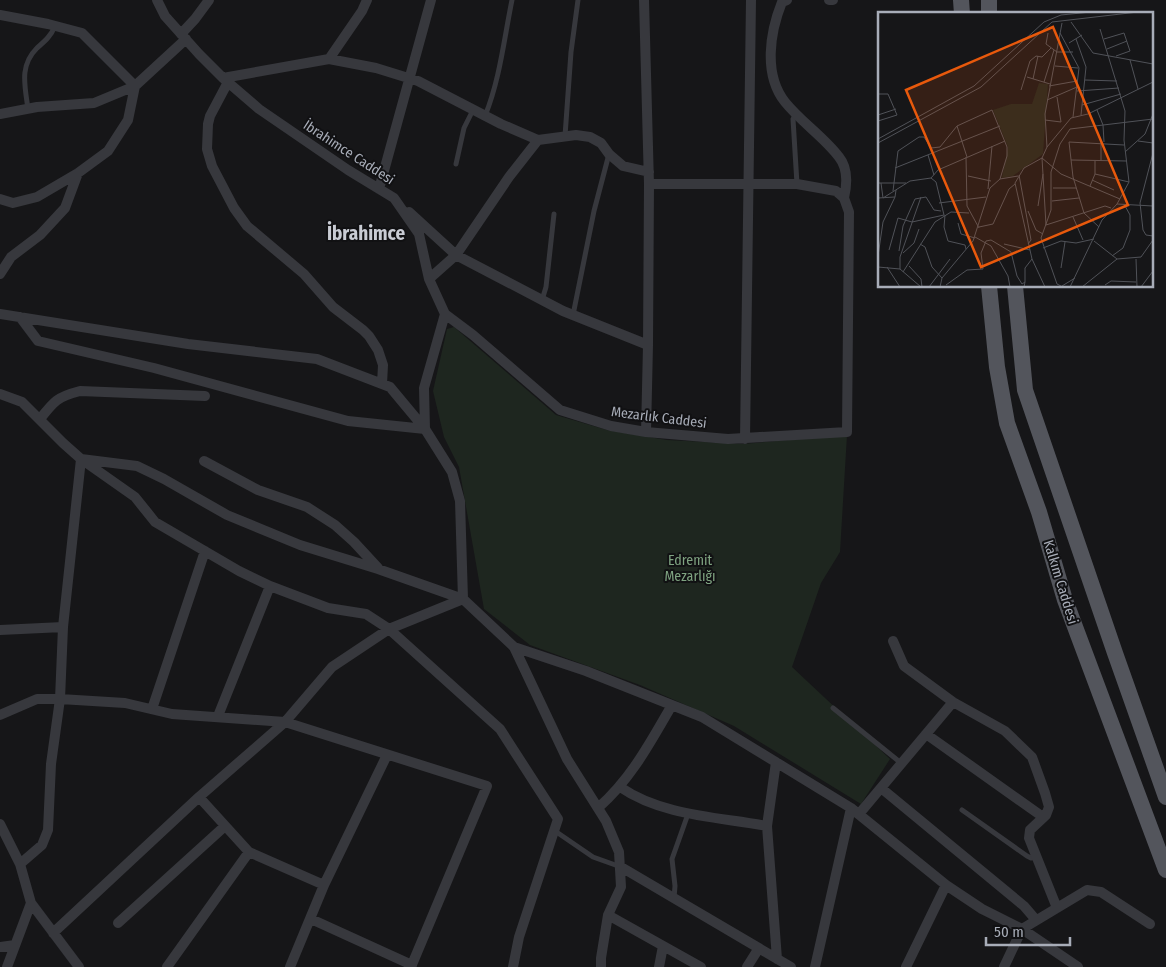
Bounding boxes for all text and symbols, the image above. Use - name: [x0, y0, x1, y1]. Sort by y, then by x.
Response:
- inset map: [878, 12, 1154, 288]
- street label: İbrahimce Caddesi: [300, 117, 398, 188]
- district label: İbrahimce: [327, 221, 405, 245]
- street label: Mezarlık Caddesi: [610, 403, 708, 432]
- street label: Kalkım Caddesi: [1040, 538, 1081, 626]
- park label: Edremit Mezarlığı: [664, 552, 716, 585]
- scale bar: [986, 914, 1070, 946]
- text: 50 m: [994, 923, 1024, 941]

